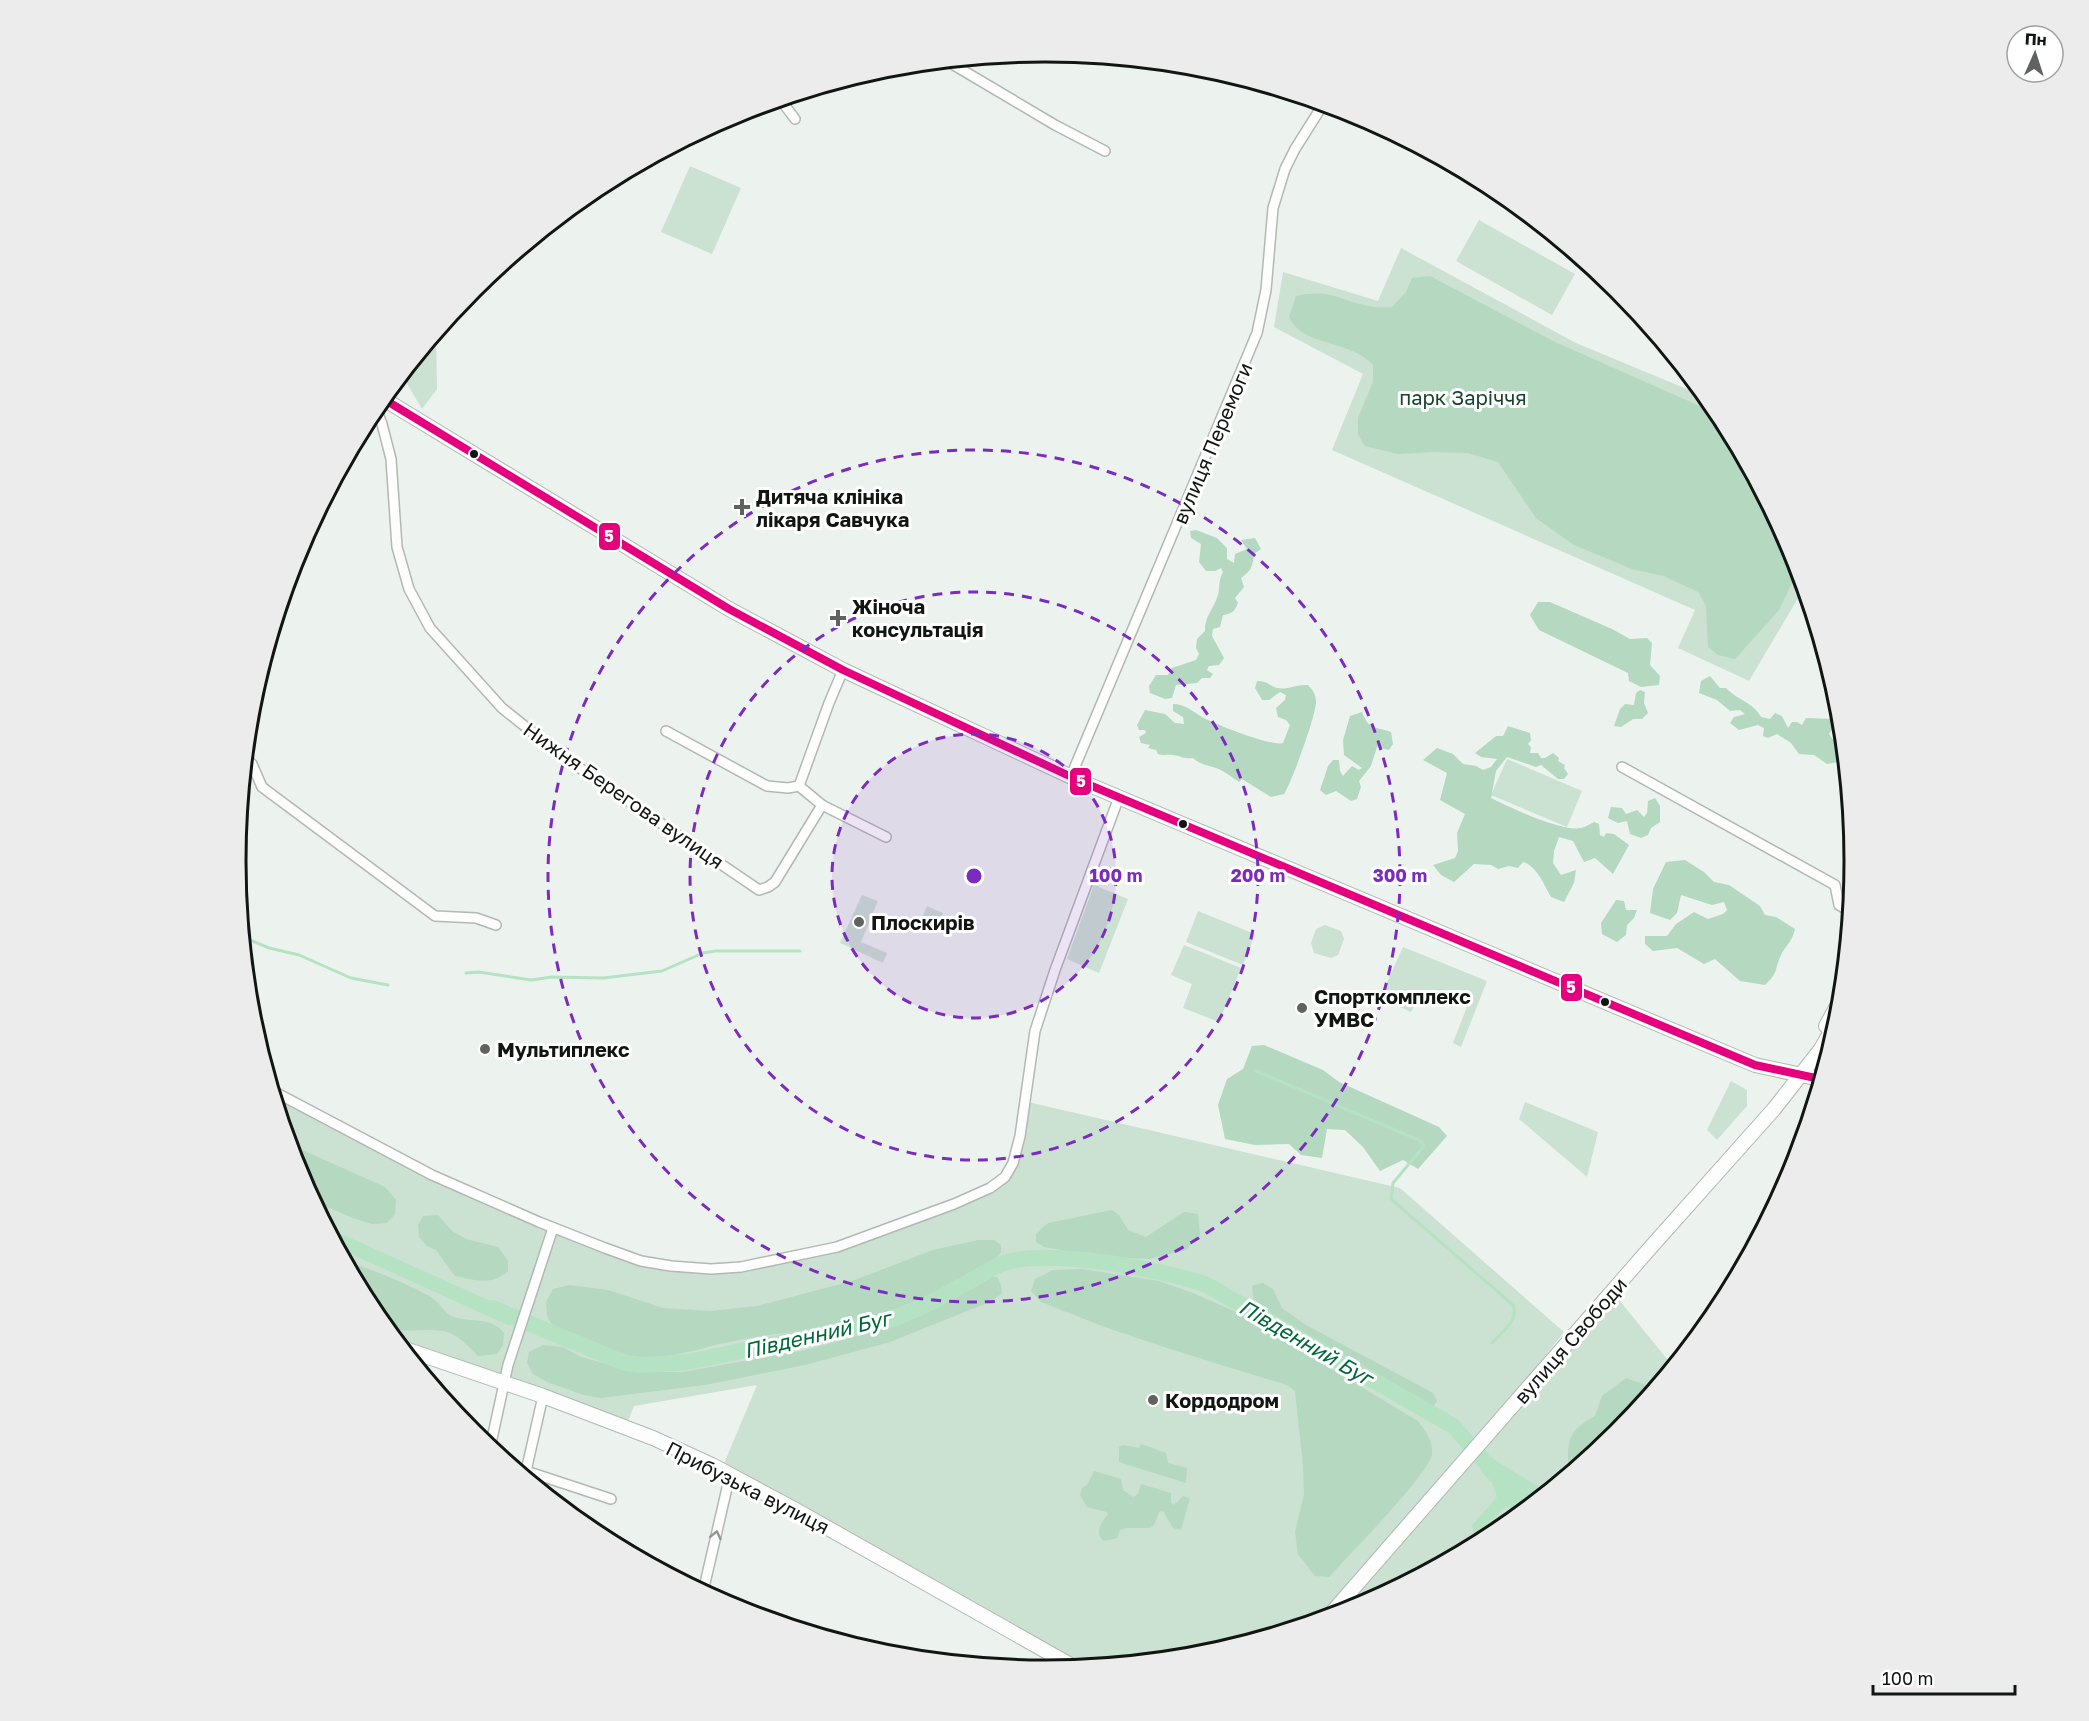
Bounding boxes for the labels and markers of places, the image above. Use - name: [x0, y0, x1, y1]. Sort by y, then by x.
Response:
- unlabelled marker: [468, 448, 480, 460]
- place label: Дитяча клініка лікаря Савчука: [756, 484, 909, 531]
- marker: Дитяча клініка лікаря Савчука: [733, 498, 751, 516]
- place label: Жіноча консультація: [852, 594, 983, 641]
- marker: Жіноча консультація: [829, 609, 847, 627]
- unlabelled marker: [1177, 818, 1189, 830]
- centre of rings: [964, 866, 984, 886]
- place label: Плоскирів: [871, 910, 975, 934]
- marker: Плоскирів: [852, 915, 866, 929]
- place label: Спорткомплекс УМВС: [1314, 984, 1471, 1031]
- unlabelled marker: [1599, 996, 1611, 1008]
- marker: Спорткомплекс УМВС: [1295, 1001, 1309, 1015]
- place label: Мультиплекс: [497, 1037, 629, 1061]
- marker: Мультиплекс: [478, 1042, 492, 1056]
- place label: Кордодром: [1165, 1388, 1279, 1412]
- marker: Кордодром: [1146, 1393, 1160, 1407]

